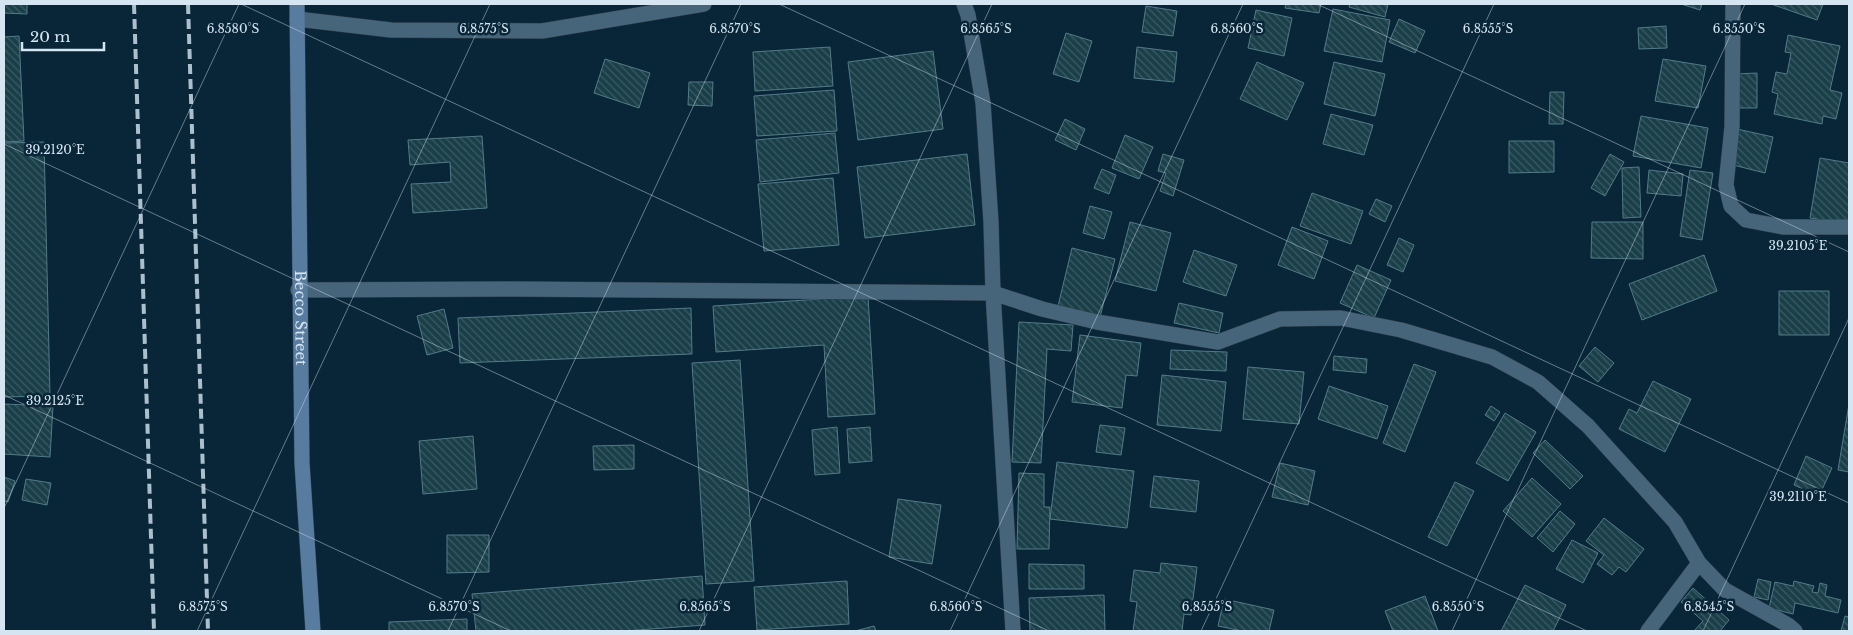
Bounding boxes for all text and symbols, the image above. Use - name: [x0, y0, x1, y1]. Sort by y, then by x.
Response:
- scale bar: [22, 20, 105, 52]
- text: 6.8580°S: [207, 21, 260, 36]
- text: 6.8575°S: [459, 21, 509, 36]
- text: 6.8570°S: [709, 21, 761, 36]
- text: 6.8565°S: [960, 21, 1012, 36]
- text: 6.8560°S: [1210, 21, 1264, 36]
- text: 6.8555°S: [1463, 21, 1514, 36]
- text: 6.8550°S: [1713, 21, 1765, 36]
- text: 20 m: [30, 27, 70, 46]
- text: 39.2120°E: [25, 142, 85, 157]
- text: 39.2105°E: [1769, 238, 1828, 253]
- street label: Becco Street: [291, 270, 311, 366]
- text: 39.2125°E: [26, 393, 84, 408]
- text: 39.2110°E: [1769, 489, 1827, 504]
- text: 6.8575°S: [178, 599, 228, 614]
- text: 6.8570°S: [428, 599, 480, 614]
- text: 6.8565°S: [679, 599, 731, 614]
- text: 6.8560°S: [929, 599, 983, 614]
- text: 6.8555°S: [1182, 599, 1233, 614]
- text: 6.8550°S: [1432, 599, 1484, 614]
- text: 6.8545°S: [1684, 599, 1735, 614]

